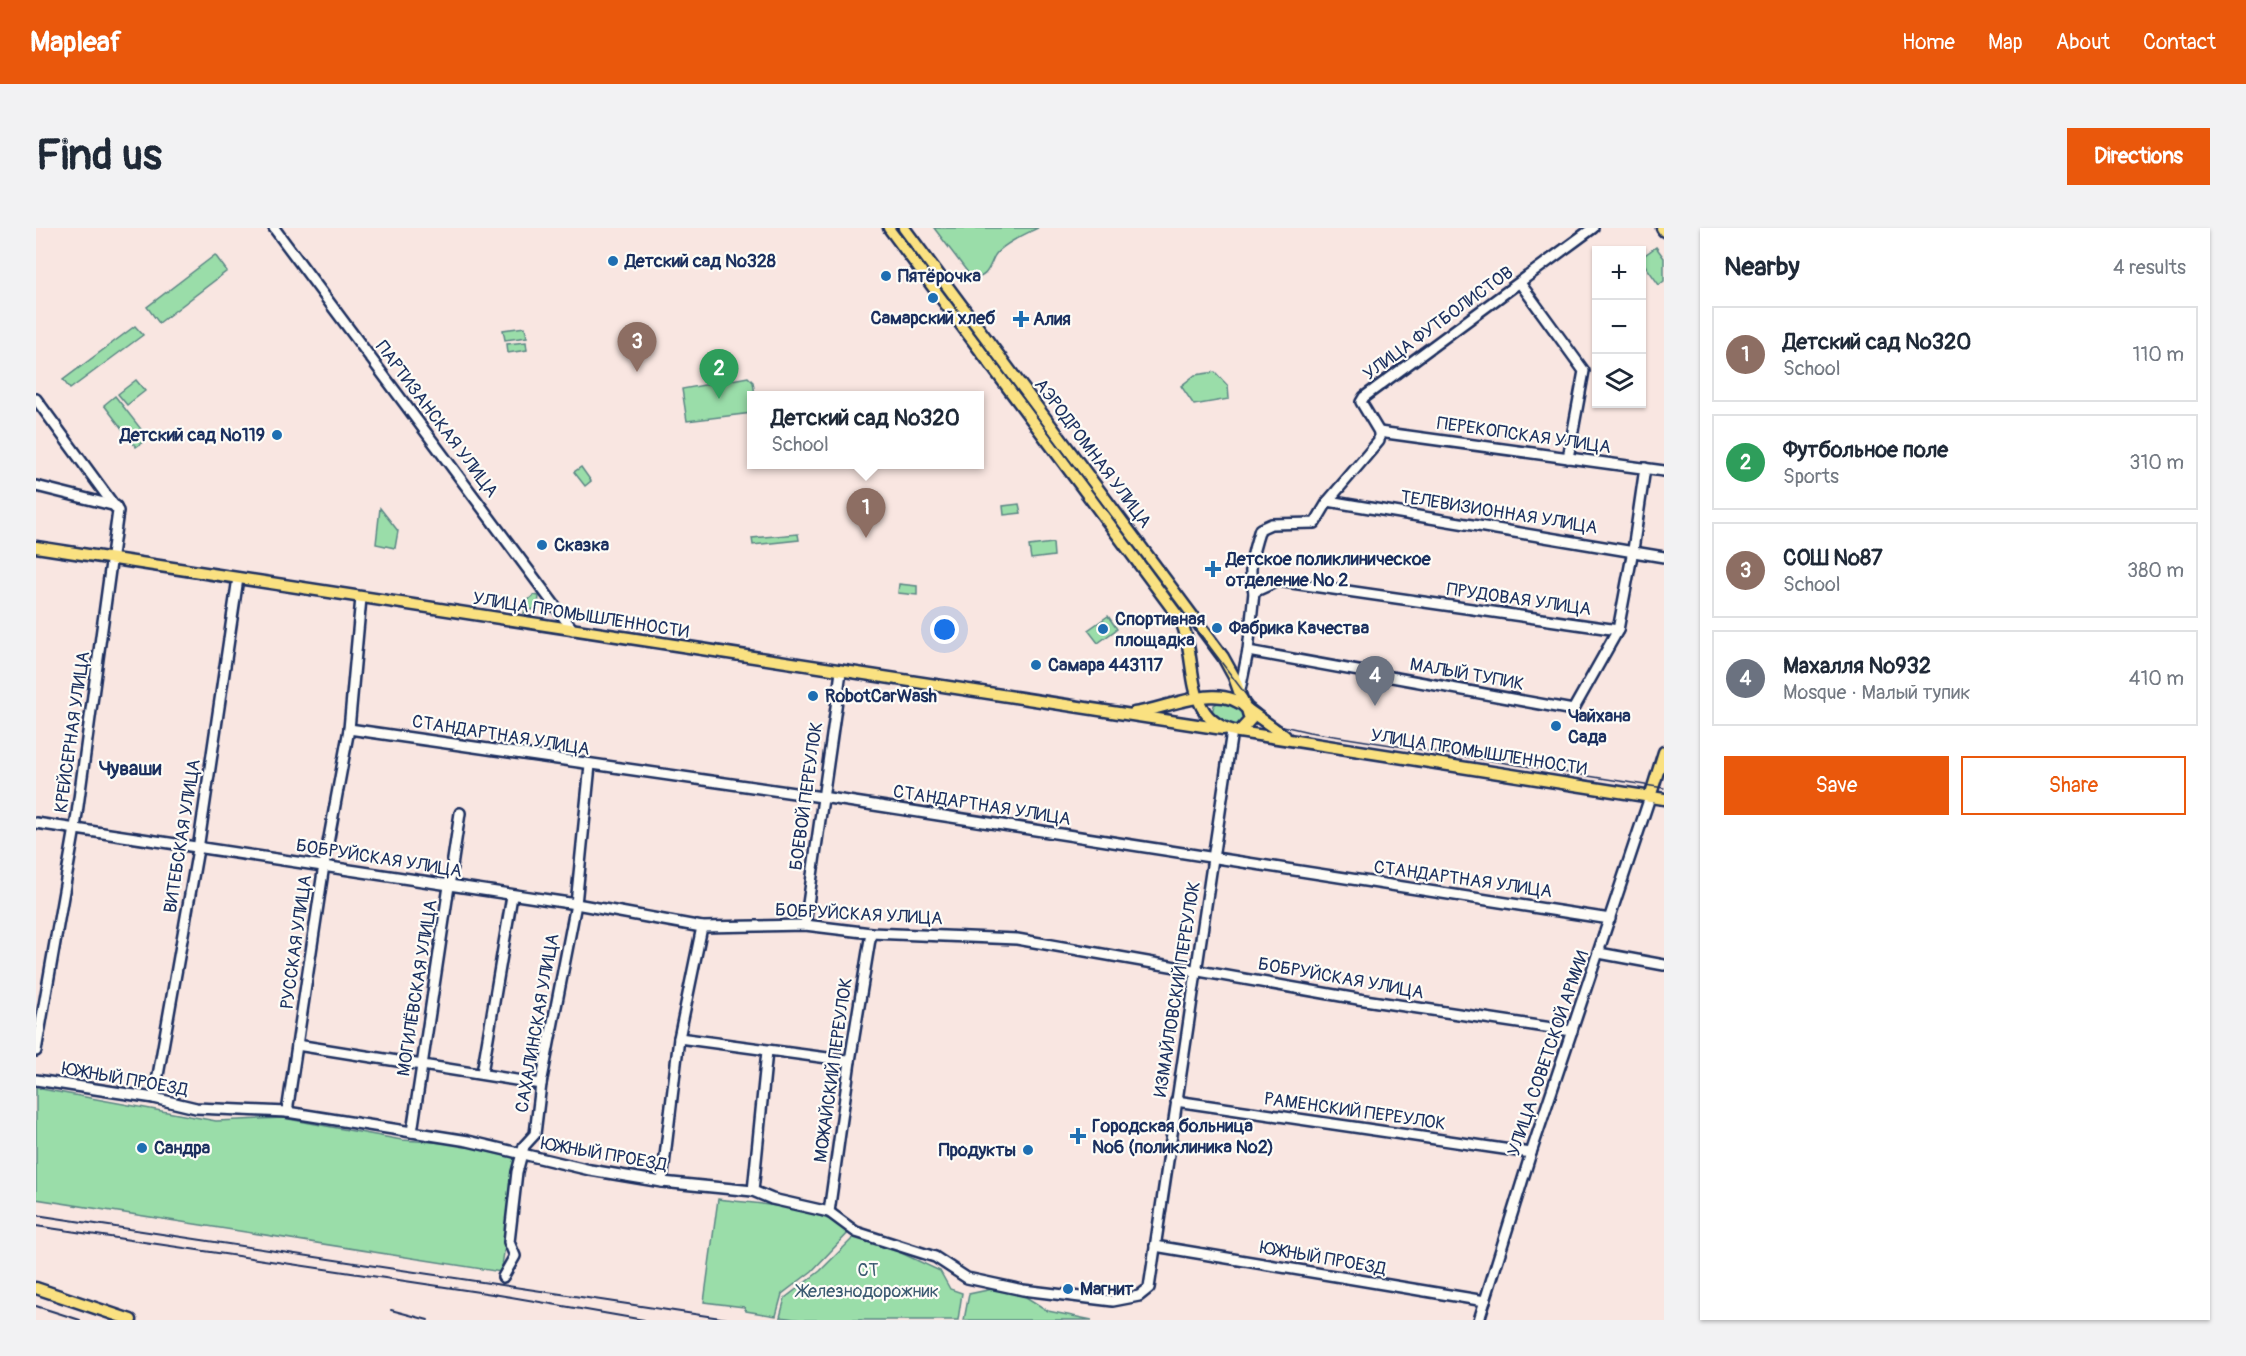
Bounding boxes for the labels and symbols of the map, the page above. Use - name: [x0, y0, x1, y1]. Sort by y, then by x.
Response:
- place label: Детский сад №328: [624, 250, 776, 273]
- marker: Детский сад №328: [606, 254, 620, 268]
- street label: УЛИЦА ФУТБОЛИСТОВ: [1359, 261, 1518, 386]
- place label: Пятёрочка: [898, 265, 982, 288]
- marker: Пятёрочка: [879, 269, 893, 283]
- marker: Самарский хлеб: [926, 291, 940, 305]
- place label: Самарский хлеб: [871, 307, 996, 330]
- place label: Алия: [1033, 308, 1071, 331]
- marker: Алия: [1014, 312, 1028, 326]
- pin: 3: [618, 322, 656, 372]
- street label: ПАРТИЗАНСКАЯ УЛИЦА: [370, 336, 503, 503]
- pin: 2: [700, 350, 738, 399]
- street label: АЭРОДРОМНАЯ УЛИЦА: [1029, 374, 1157, 533]
- street label: ПЕРЕКОПСКАЯ УЛИЦА: [1435, 412, 1613, 459]
- place label: Детский сад №119: [119, 424, 265, 447]
- marker: Детский сад №119: [270, 428, 284, 442]
- street label: ТЕЛЕВИЗИОННАЯ УЛИЦА: [1399, 486, 1599, 539]
- pin: 1: [846, 488, 886, 538]
- place label: Сказка: [554, 534, 610, 557]
- marker: Сказка: [535, 538, 549, 552]
- place label: Детское поликлиническое отделение № 2: [1225, 548, 1432, 592]
- marker: Детское поликлиническое отделение № 2: [1204, 560, 1222, 578]
- street label: ПРУДОВАЯ УЛИЦА: [1445, 578, 1593, 621]
- street label: УЛИЦА ПРОМЫШЛЕННОСТИ: [471, 587, 691, 644]
- place label: Спортивная площадка: [1115, 608, 1205, 652]
- your location: [930, 615, 959, 644]
- place label: Фабрика Качества: [1228, 617, 1370, 640]
- marker: Фабрика Качества: [1210, 621, 1224, 635]
- marker: Спортивная площадка: [1096, 622, 1110, 636]
- street label: КРЕЙСЕРНАЯ УЛИЦА: [50, 649, 95, 814]
- street label: МАЛЫЙ ТУПИК: [1408, 653, 1526, 696]
- place label: Самара 443117: [1048, 654, 1163, 677]
- pin: 4: [1356, 656, 1394, 706]
- marker: Самара 443117: [1029, 658, 1043, 672]
- place label: RobotCarWash: [825, 685, 938, 708]
- marker: RobotCarWash: [806, 689, 820, 703]
- place label: Чайхана Сада: [1568, 705, 1631, 749]
- street label: СТАНДАРТНАЯ УЛИЦА: [410, 710, 592, 761]
- marker: Чайхана Сада: [1549, 719, 1563, 733]
- street label: БОЕВОЙ ПЕРЕУЛОК: [785, 720, 828, 872]
- street label: УЛИЦА ПРОМЫШЛЕННОСТИ: [1369, 724, 1589, 781]
- district label: Чуваши: [99, 756, 161, 781]
- street label: ВИТЕБСКАЯ УЛИЦА: [159, 757, 206, 915]
- street label: СТАНДАРТНАЯ УЛИЦА: [891, 780, 1073, 831]
- street label: БОБРУЙСКАЯ УЛИЦА: [294, 834, 464, 883]
- street label: СТАНДАРТНАЯ УЛИЦА: [1372, 856, 1554, 903]
- street label: РУССКАЯ УЛИЦА: [276, 873, 317, 1011]
- street label: ИЗМАЙЛОВСКИЙ ПЕРЕУЛОК: [1149, 879, 1206, 1099]
- street label: МОГИЛЁВСКАЯ УЛИЦА: [392, 898, 443, 1078]
- street label: БОБРУЙСКАЯ УЛИЦА: [775, 899, 944, 930]
- street label: САХАЛИНСКАЯ УЛИЦА: [510, 931, 565, 1114]
- street label: УЛИЦА СОВЕТСКОЙ АРМИИ: [1502, 947, 1595, 1159]
- street label: БОБРУЙСКАЯ УЛИЦА: [1256, 953, 1426, 1004]
- street label: МОЖАЙСКИЙ ПЕРЕУЛОК: [809, 976, 858, 1164]
- street label: ЮЖНЫЙ ПРОЕЗД: [60, 1057, 190, 1102]
- street label: РАМЕНСКИЙ ПЕРЕУЛОК: [1263, 1087, 1447, 1136]
- place label: Городская больница №6 (поликлиника №2): [1092, 1115, 1274, 1159]
- marker: Городская больница №6 (поликлиника №2): [1069, 1127, 1087, 1145]
- street label: ЮЖНЫЙ ПРОЕЗД: [539, 1132, 669, 1177]
- place label: Сандра: [154, 1137, 211, 1160]
- place label: Продукты: [939, 1139, 1016, 1162]
- marker: Сандра: [135, 1141, 149, 1155]
- marker: Продукты: [1021, 1143, 1035, 1157]
- street label: ЮЖНЫЙ ПРОЕЗД: [1258, 1236, 1388, 1281]
- park label: СТ Железнодорожник: [794, 1259, 939, 1303]
- place label: Магнит: [1080, 1278, 1134, 1301]
- marker: Магнит: [1061, 1282, 1075, 1296]

